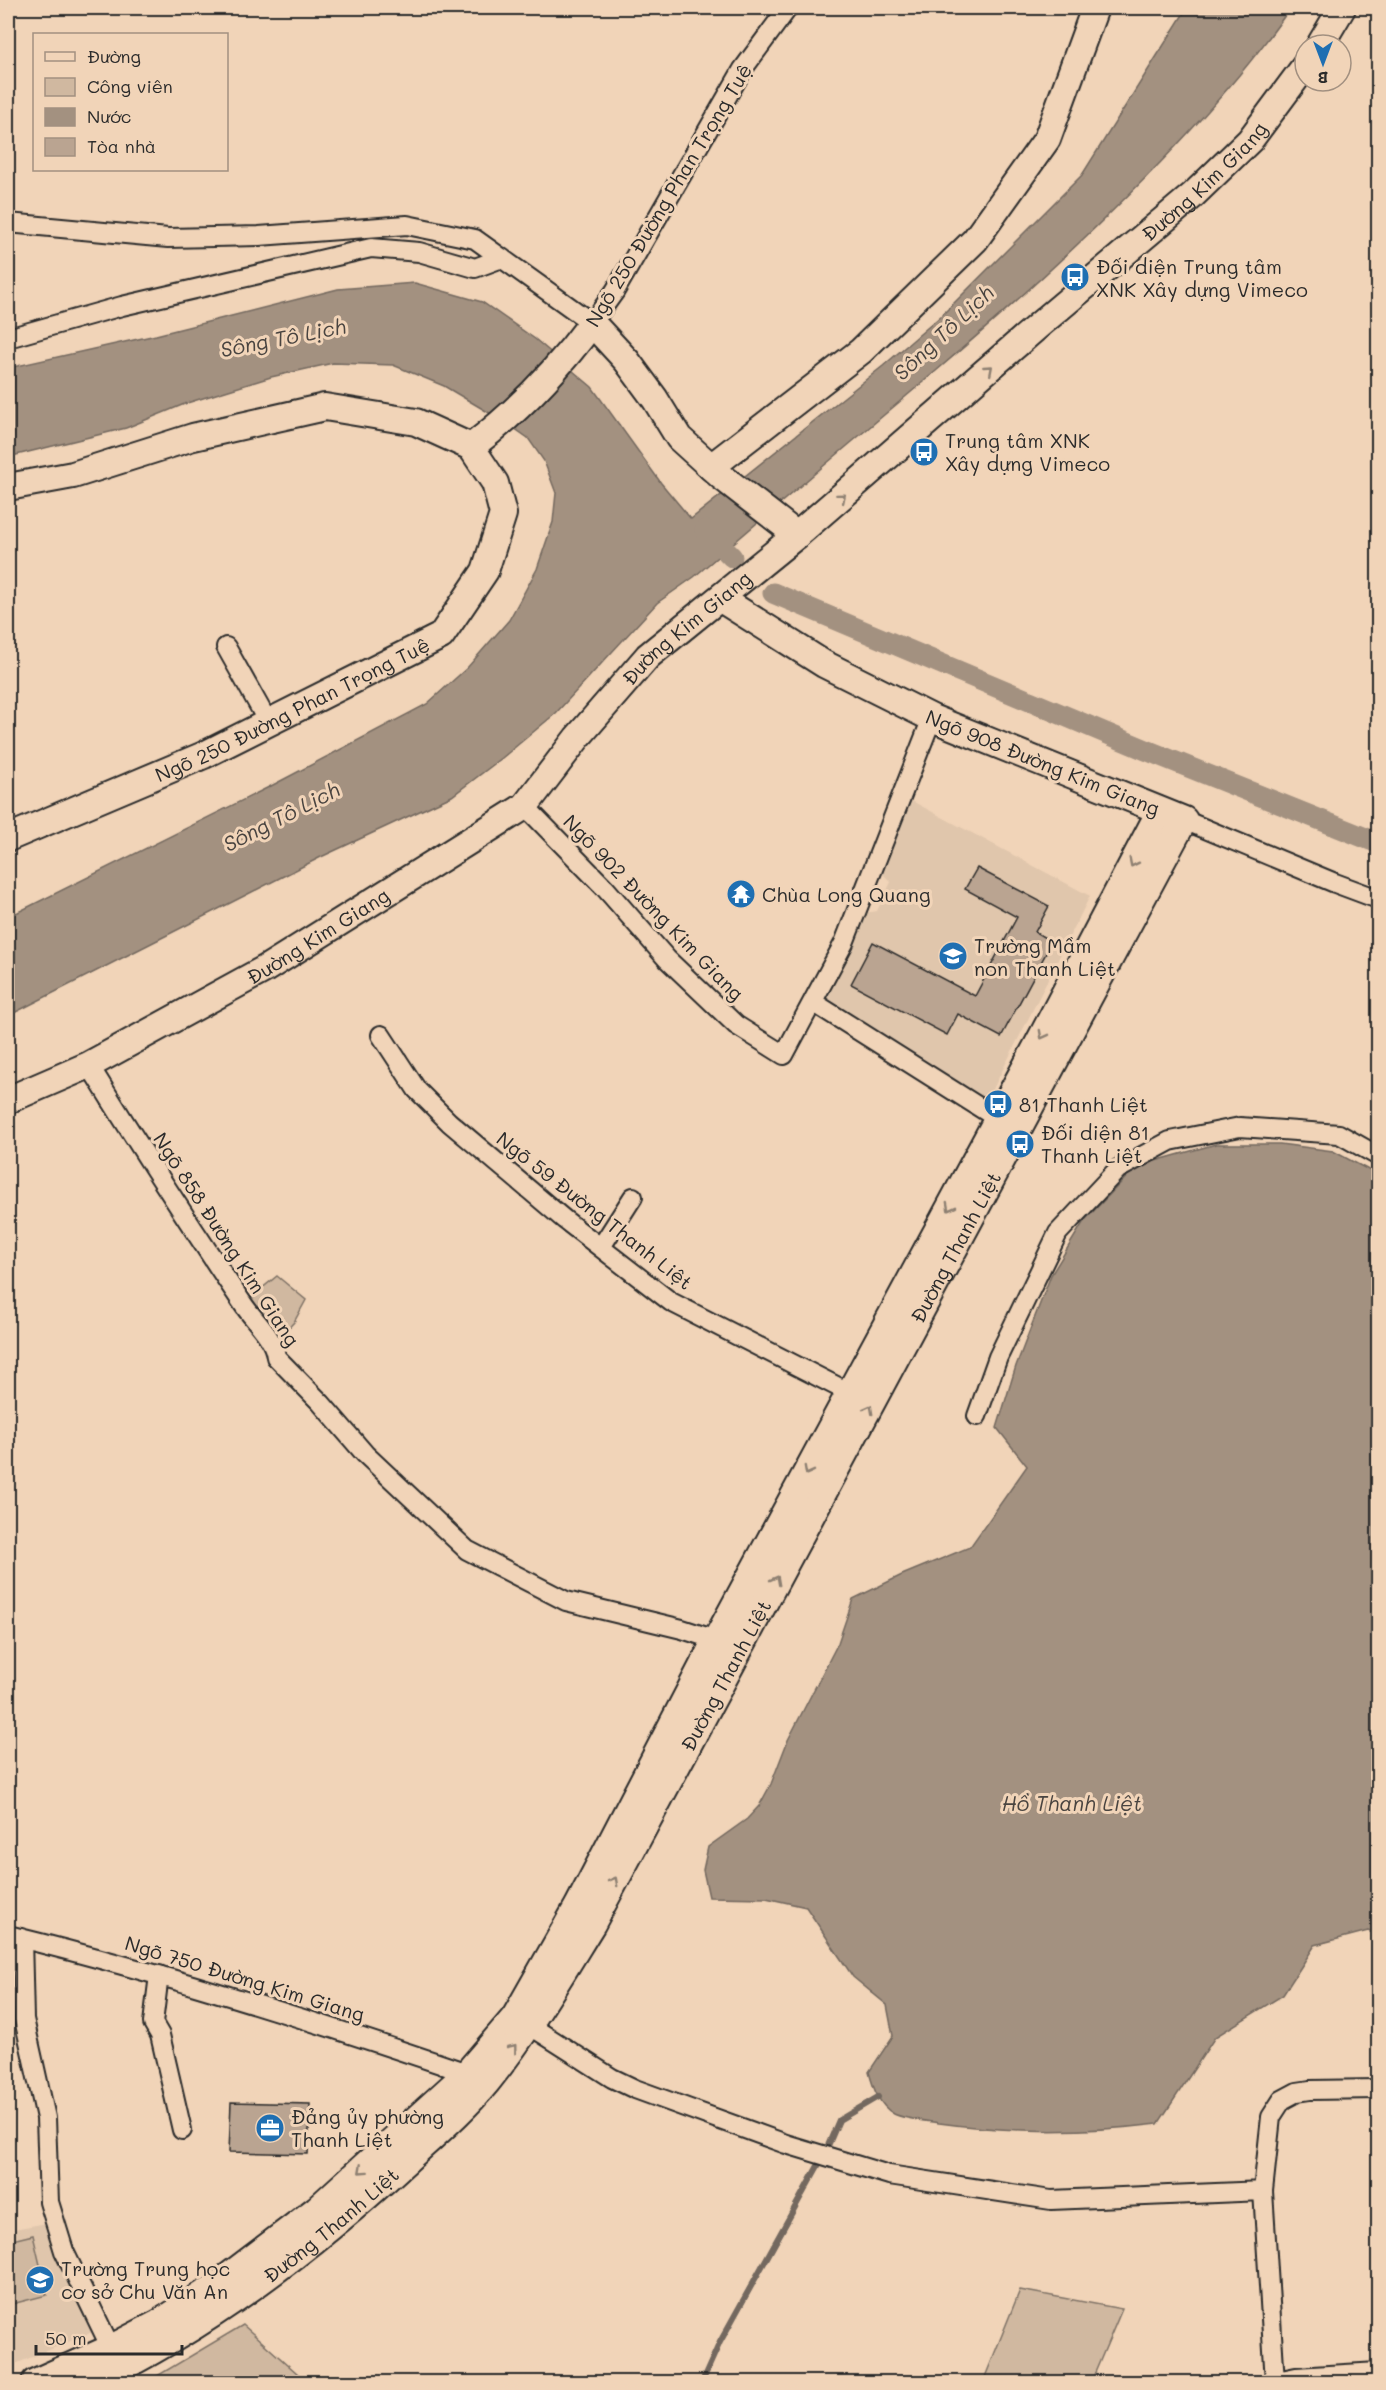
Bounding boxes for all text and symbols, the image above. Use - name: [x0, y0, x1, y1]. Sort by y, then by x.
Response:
- legend: [33, 33, 228, 171]
- north arrow: [1293, 33, 1353, 93]
- text: Đường: [87, 44, 141, 68]
- street label: Ngõ 250 Đường Phan Trọng Tuệ: [579, 59, 757, 331]
- text: B: [1318, 68, 1328, 89]
- text: Công viên: [87, 74, 173, 98]
- text: Nước: [87, 104, 131, 128]
- street label: Đường Kim Giang: [1136, 116, 1272, 246]
- text: Tòa nhà: [87, 134, 156, 158]
- place label: Đối diện Trung tâm XNK Xây dựng Vimeco: [1096, 253, 1308, 302]
- bus stop icon: Đối diện Trung tâm XNK Xây dựng Vimeco: [1059, 261, 1091, 293]
- water label: Sông Tô Lịch: [887, 279, 999, 385]
- water label: Sông Tô Lịch: [218, 312, 348, 362]
- one-way arrow: [982, 365, 993, 376]
- place label: Trung tâm XNK Xây dựng Vimeco: [945, 427, 1110, 476]
- bus stop icon: Trung tâm XNK Xây dựng Vimeco: [908, 436, 940, 468]
- one-way arrow: [835, 494, 846, 505]
- street label: Đường Kim Giang: [616, 565, 756, 690]
- street label: Ngõ 250 Đường Phan Trọng Tuệ: [151, 631, 434, 787]
- street label: Ngõ 908 Đường Kim Giang: [922, 703, 1164, 821]
- water label: Sông Tô Lịch: [218, 775, 344, 857]
- street label: Ngõ 902 Đường Kim Giang: [558, 808, 750, 1006]
- one-way arrow: [1129, 856, 1141, 867]
- temple icon: Chùa Long Quang: [725, 878, 757, 910]
- place label: Chùa Long Quang: [762, 881, 931, 907]
- street label: Đường Kim Giang: [242, 882, 394, 990]
- place label: Trường Mầm non Thanh Liệt: [974, 932, 1116, 981]
- school or university icon: Trường Mầm non Thanh Liệt: [937, 940, 969, 972]
- one-way arrow: [1039, 1029, 1050, 1039]
- bus stop icon: 81 Thanh Liệt: [982, 1088, 1014, 1120]
- place label: 81 Thanh Liệt: [1019, 1091, 1148, 1117]
- place label: Đối diện 81 Thanh Liệt: [1041, 1119, 1150, 1168]
- street label: Ngõ 59 Đường Thanh Liệt: [492, 1125, 698, 1295]
- street label: Ngõ 858 Đường Kim Giang: [148, 1127, 306, 1351]
- bus stop icon: Đối diện 81 Thanh Liệt: [1004, 1128, 1036, 1160]
- street label: Đường Thanh Liệt: [904, 1167, 1006, 1327]
- one-way arrow: [946, 1201, 957, 1211]
- one-way arrow: [862, 1404, 873, 1415]
- one-way arrow: [804, 1465, 815, 1475]
- one-way arrow: [769, 1576, 780, 1586]
- street label: Đường Thanh Liệt: [674, 1595, 777, 1755]
- water label: Hồ Thanh Liệt: [1002, 1789, 1142, 1816]
- one-way arrow: [607, 1877, 618, 1888]
- street label: Ngõ 750 Đường Kim Giang: [122, 1929, 368, 2027]
- one-way arrow: [506, 2044, 517, 2055]
- place label: Đảng ủy phường Thanh Liệt: [291, 2103, 444, 2152]
- office icon: Đảng ủy phường Thanh Liệt: [254, 2112, 286, 2144]
- street label: Đường Thanh Liệt: [258, 2161, 404, 2288]
- one-way arrow: [358, 2163, 369, 2174]
- place label: Trường Trung học cơ sở Chu Văn An: [61, 2255, 230, 2304]
- school or university icon: Trường Trung học cơ sở Chu Văn An: [24, 2264, 56, 2296]
- scale bar: [36, 2318, 182, 2356]
- text: 50 m: [45, 2326, 87, 2350]

